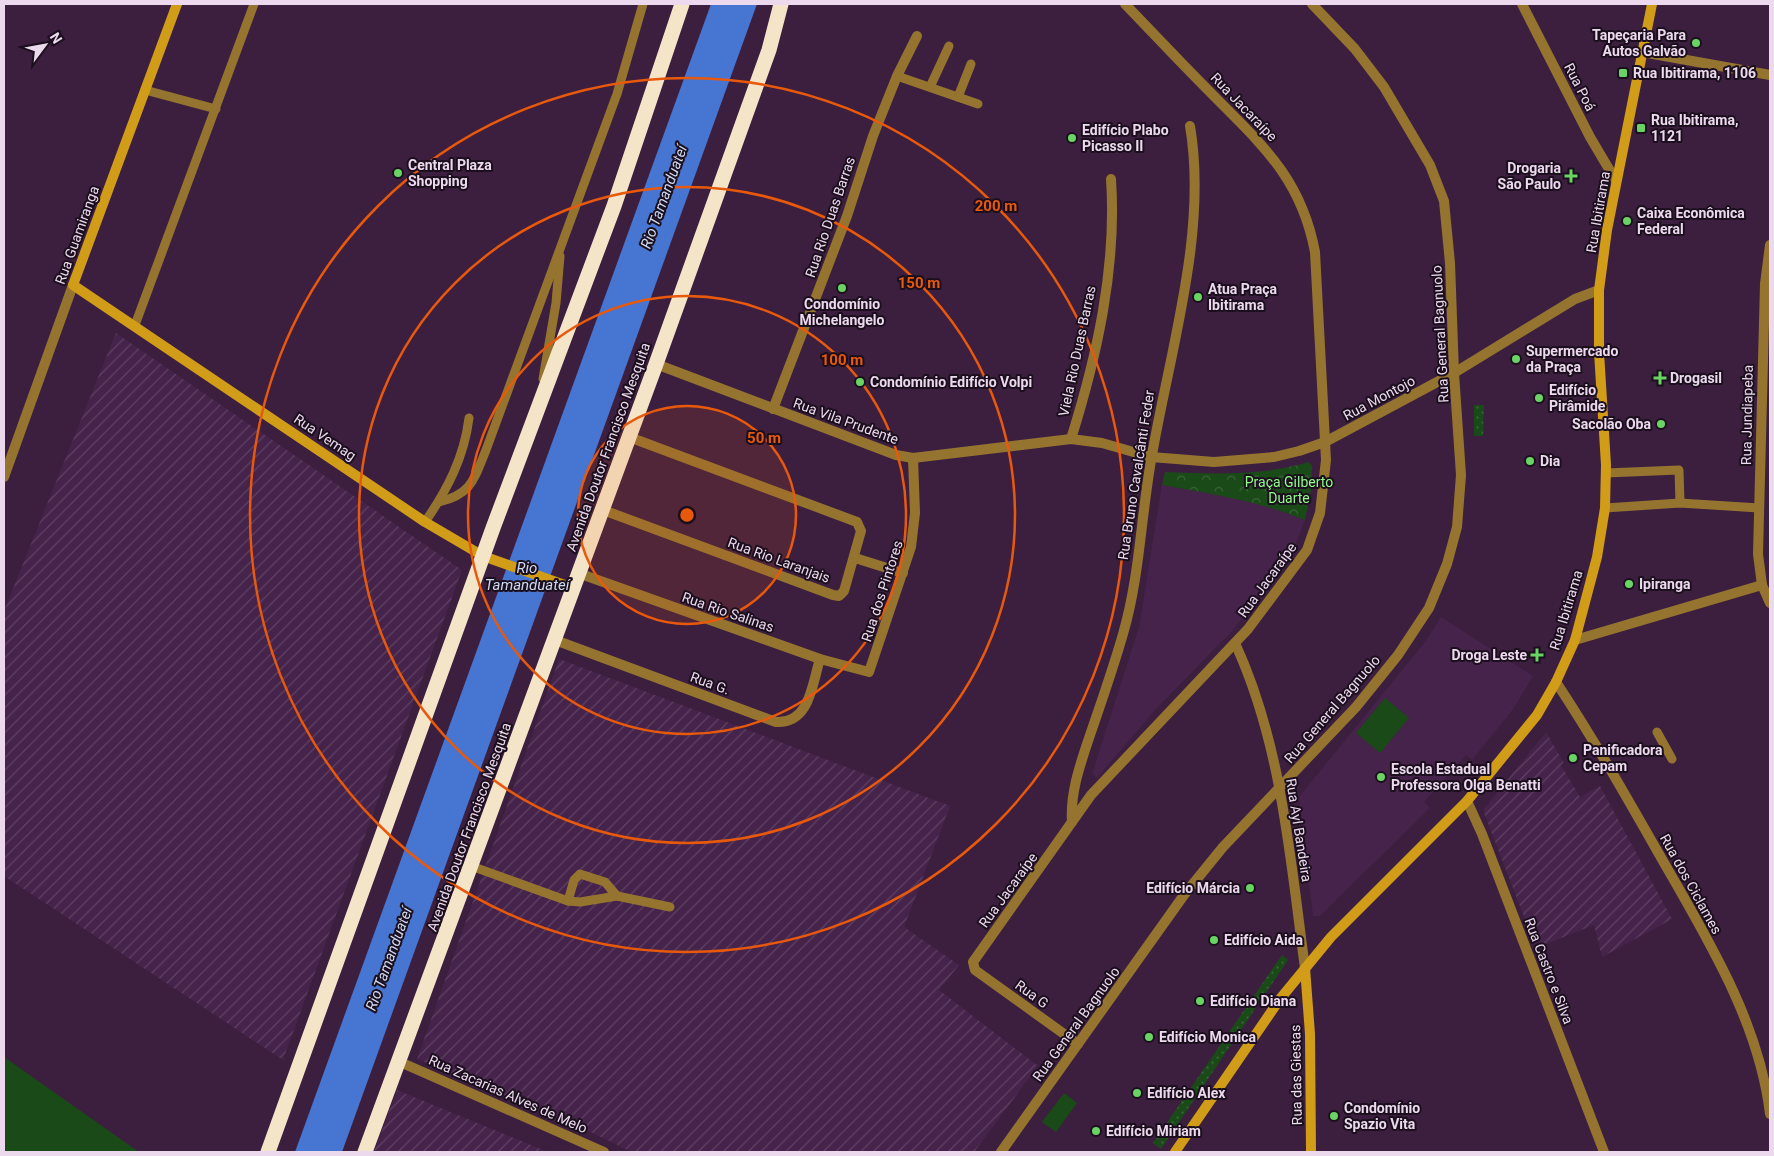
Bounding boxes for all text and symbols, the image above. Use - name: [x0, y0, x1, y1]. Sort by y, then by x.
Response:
- north arrow: [20, 20, 70, 70]
- place label: Tapeçaria Para Autos Galvão: [1592, 27, 1687, 59]
- text: N: [47, 30, 65, 47]
- marker: Tapeçaria Para Autos Galvão: [1690, 37, 1702, 49]
- street label: Rua Poá: [1561, 60, 1599, 114]
- place label: Rua Ibitirama, 1106: [1633, 65, 1756, 81]
- marker: Rua Ibitirama, 1106: [1617, 67, 1629, 79]
- street label: Rua Jacaraípe: [1207, 70, 1281, 144]
- place label: Rua Ibitirama, 1121: [1651, 112, 1738, 144]
- place label: Edifício Plabo Picasso II: [1082, 122, 1169, 154]
- marker: Rua Ibitirama, 1121: [1635, 122, 1647, 134]
- marker: Edifício Plabo Picasso II: [1066, 132, 1078, 144]
- water label: Rio Tamanduateí: [637, 141, 692, 251]
- street label: Rua Rio Duas Barras: [802, 155, 858, 279]
- place label: Central Plaza Shopping: [408, 157, 492, 189]
- place label: Drogaria São Paulo: [1498, 160, 1562, 192]
- marker: Central Plaza Shopping: [392, 167, 404, 179]
- marker: Drogaria São Paulo: [1565, 170, 1577, 182]
- street label: Rua Ibitirama: [1583, 170, 1613, 254]
- street label: Rua Guamiranga: [52, 184, 102, 286]
- text: 200 m: [975, 197, 1017, 215]
- place label: Caixa Econômica Federal: [1637, 205, 1745, 237]
- marker: Caixa Econômica Federal: [1621, 215, 1633, 227]
- street label: Rua General Bagnuolo: [1428, 265, 1452, 403]
- text: 150 m: [898, 274, 940, 292]
- place label: Atua Praça Ibitirama: [1208, 281, 1278, 313]
- marker: Condomínio Michelangelo: [836, 282, 848, 294]
- street label: Viela Rio Duas Barras: [1055, 284, 1099, 418]
- marker: Atua Praça Ibitirama: [1192, 291, 1204, 303]
- place label: Condomínio Michelangelo: [800, 296, 885, 328]
- street label: Avenida Doutor Francisco Mesquita: [563, 341, 653, 553]
- place label: Supermercado da Praça: [1526, 343, 1618, 375]
- text: 100 m: [821, 351, 863, 369]
- marker: Supermercado da Praça: [1510, 353, 1522, 365]
- street label: Rua Jundiapeba: [1738, 365, 1756, 465]
- place label: Drogasil: [1670, 370, 1722, 386]
- street label: Rua Montojo: [1340, 372, 1418, 424]
- marker: Drogasil: [1654, 372, 1666, 384]
- place label: Condomínio Edifício Volpi: [870, 374, 1032, 390]
- marker: Condomínio Edifício Volpi: [854, 376, 866, 388]
- place label: Edifício Pirâmide: [1549, 382, 1606, 414]
- street label: Rua Bruno Cavalcânti Feder: [1115, 389, 1157, 561]
- marker: Edifício Pirâmide: [1533, 392, 1545, 404]
- street label: Rua Vila Prudente: [791, 395, 901, 447]
- street label: Rua Vemag: [291, 410, 359, 464]
- place label: Sacolão Oba: [1572, 416, 1651, 432]
- marker: Sacolão Oba: [1655, 418, 1667, 430]
- text: 50 m: [747, 429, 781, 447]
- place label: Dia: [1540, 453, 1561, 469]
- marker: Dia: [1524, 455, 1536, 467]
- park label: Praça Gilberto Duarte: [1245, 474, 1333, 506]
- centre of rings: [678, 506, 696, 524]
- street label: Rua Rio Laranjais: [726, 534, 832, 586]
- street label: Rua dos Pintores: [858, 538, 906, 644]
- street label: Rua Jacaraípe: [1234, 539, 1300, 621]
- water label: Rio Tamanduateí: [485, 559, 572, 594]
- street label: Rua Ibitirama: [1546, 568, 1586, 652]
- place label: Ipiranga: [1639, 576, 1691, 592]
- marker: Ipiranga: [1623, 578, 1635, 590]
- street label: Rua Rio Salinas: [680, 589, 776, 635]
- place label: Droga Leste: [1451, 647, 1527, 663]
- marker: Droga Leste: [1531, 649, 1543, 661]
- street label: Rua General Bagnuolo: [1281, 652, 1383, 766]
- street label: Rua G.: [688, 669, 732, 697]
- street label: Avenida Doutor Francisco Mesquita: [424, 721, 514, 933]
- place label: Panificadora Cepam: [1583, 742, 1663, 774]
- marker: Panificadora Cepam: [1567, 752, 1579, 764]
- place label: Escola Estadual Professora Olga Benatti: [1391, 761, 1541, 793]
- marker: Escola Estadual Professora Olga Benatti: [1375, 771, 1387, 783]
- street label: Rua Ayl Bandeira: [1283, 777, 1315, 883]
- street label: Rua dos Ciclames: [1657, 831, 1725, 937]
- street label: Rua Jacaraípe: [975, 849, 1041, 931]
- place label: Edifício Márcia: [1146, 880, 1240, 896]
- marker: Edifício Márcia: [1244, 882, 1256, 894]
- water label: Rio Tamanduateí: [362, 903, 417, 1013]
- street label: Rua Castro e Silva: [1521, 916, 1577, 1026]
- place label: Edifício Aida: [1224, 932, 1304, 948]
- marker: Edifício Aida: [1208, 934, 1220, 946]
- street label: Rua General Bagnuolo: [1029, 964, 1123, 1084]
- street label: Rua G: [1012, 977, 1052, 1011]
- place label: Edifício Diana: [1210, 993, 1297, 1009]
- marker: Edifício Diana: [1194, 995, 1206, 1007]
- street label: Rua das Giestas: [1287, 1025, 1305, 1125]
- place label: Edifício Monica: [1159, 1029, 1257, 1045]
- marker: Edifício Monica: [1143, 1031, 1155, 1043]
- street label: Rua Zacarias Alves de Melo: [426, 1052, 590, 1136]
- place label: Edifício Alex: [1147, 1085, 1226, 1101]
- marker: Edifício Alex: [1131, 1087, 1143, 1099]
- place label: Condomínio Spazio Vita: [1344, 1100, 1420, 1132]
- marker: Condomínio Spazio Vita: [1328, 1110, 1340, 1122]
- place label: Edifício Miriam: [1106, 1123, 1201, 1139]
- marker: Edifício Miriam: [1090, 1125, 1102, 1137]

